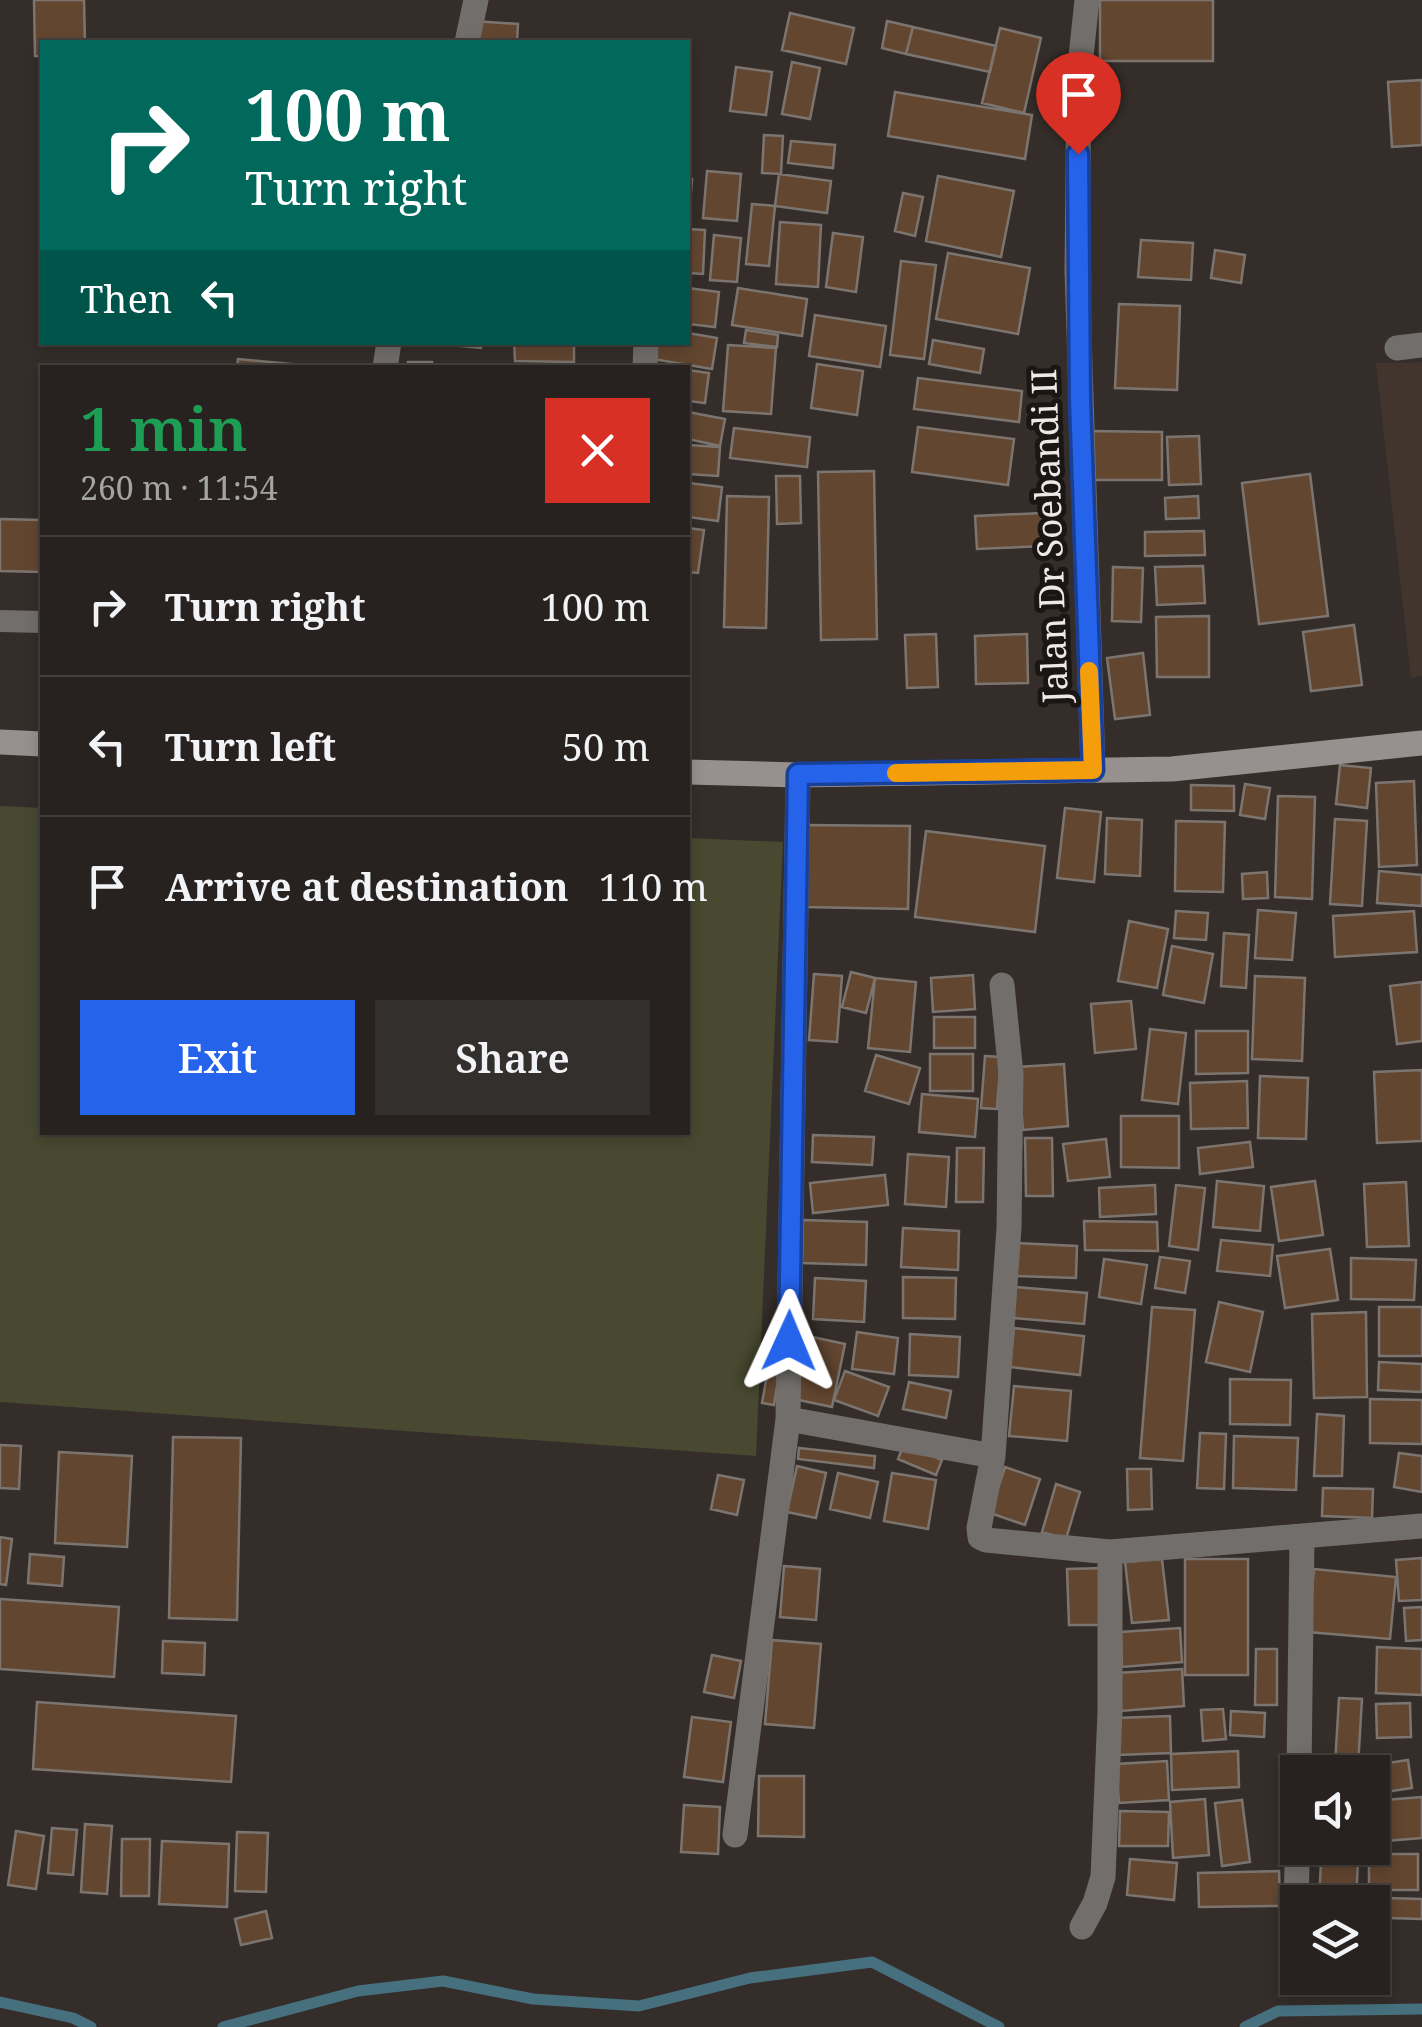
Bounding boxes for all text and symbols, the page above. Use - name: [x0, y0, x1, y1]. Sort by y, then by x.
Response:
- pin: [1036, 52, 1121, 155]
- text: 100 m: [245, 66, 451, 162]
- icon: arrive: [1051, 67, 1106, 122]
- icon: right: [80, 80, 210, 210]
- text: Turn right: [245, 157, 467, 218]
- icon: left: [192, 270, 247, 325]
- text: Then: [80, 272, 172, 324]
- street label: Jalan Dr Soebandi II: [1019, 368, 1078, 705]
- text: 1 min: [80, 387, 248, 469]
- button: close: [545, 398, 650, 503]
- text: 260 m · 11:54: [80, 466, 278, 509]
- icon: right: [80, 579, 135, 634]
- text: Turn right: [165, 580, 366, 632]
- text: 100 m: [540, 580, 650, 632]
- icon: left: [80, 719, 135, 774]
- text: Turn left: [165, 720, 336, 772]
- text: 50 m: [562, 720, 650, 772]
- icon: arrive: [80, 859, 135, 914]
- text: Arrive at destination: [165, 860, 569, 912]
- text: 110 m: [599, 860, 708, 912]
- button: Exit: [80, 1000, 355, 1115]
- button: Share: [375, 1000, 650, 1115]
- position arrow: [737, 1289, 841, 1393]
- map controls: [1280, 1755, 1390, 1995]
- button: sound: [1280, 1755, 1390, 1865]
- button: layers: [1280, 1885, 1390, 1995]

